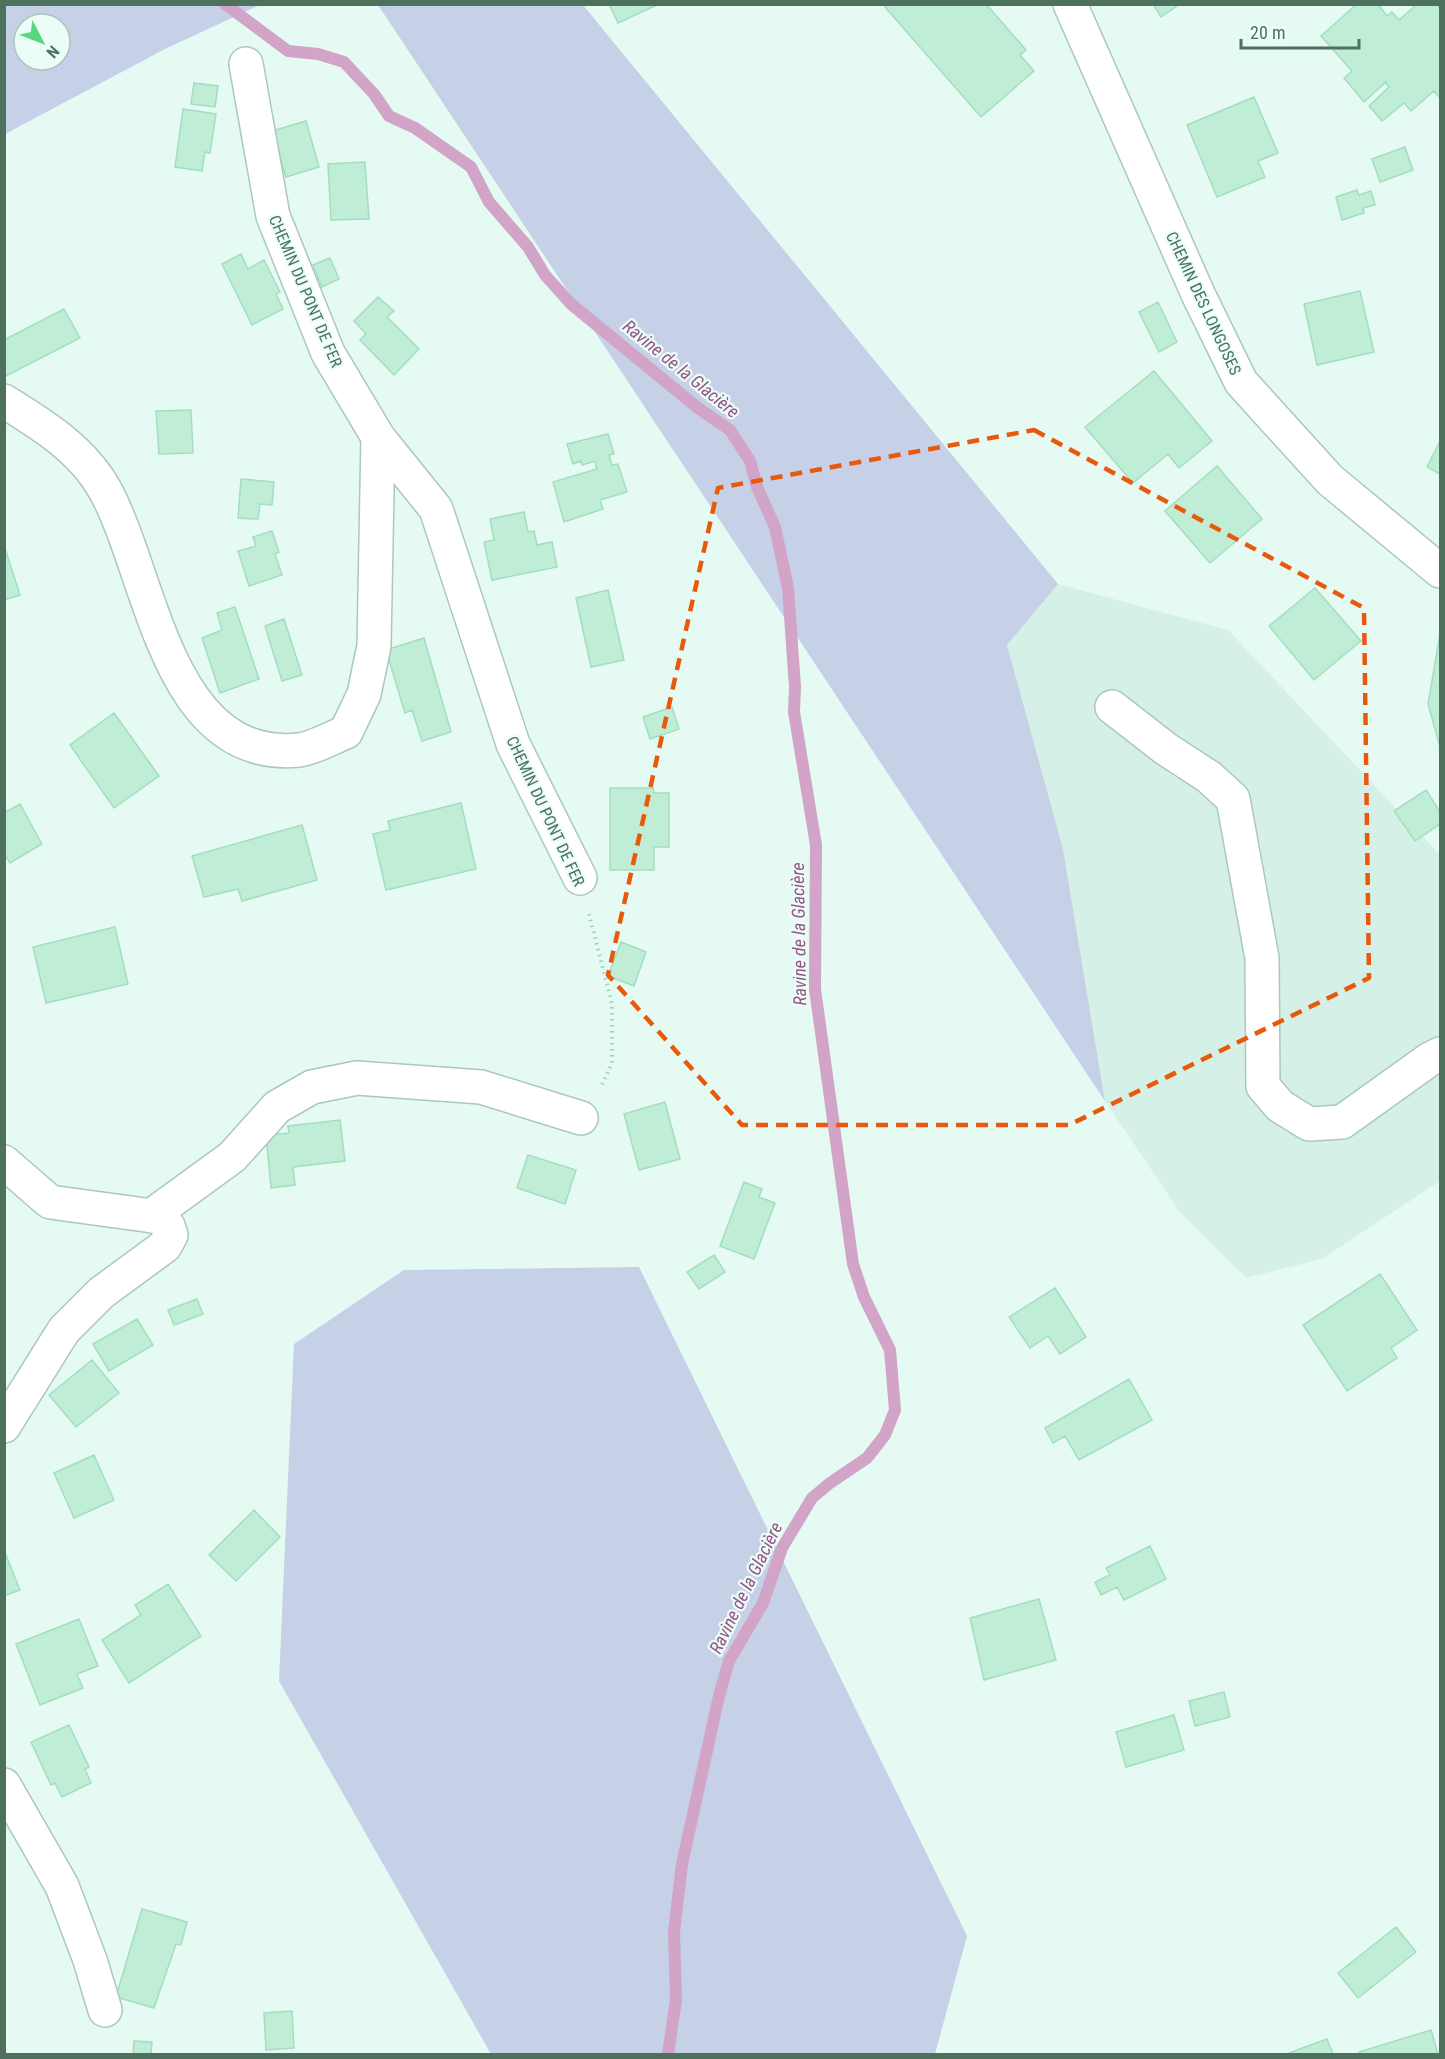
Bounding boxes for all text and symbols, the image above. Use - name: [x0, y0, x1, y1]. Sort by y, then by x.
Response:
- north arrow: [12, 12, 72, 72]
- scale bar: [1241, 12, 1360, 50]
- text: 20 m: [1250, 22, 1285, 43]
- text: N: [42, 42, 63, 62]
- street label: CHEMIN DU PONT DE FER: [265, 212, 346, 370]
- street label: CHEMIN DES LONGOSES: [1162, 229, 1245, 378]
- water label: Ravine de la Glacière: [619, 315, 744, 422]
- street label: CHEMIN DU PONT DE FER: [502, 733, 589, 890]
- water label: Ravine de la Glacière: [787, 862, 810, 1006]
- water label: Ravine de la Glacière: [705, 1519, 786, 1657]

